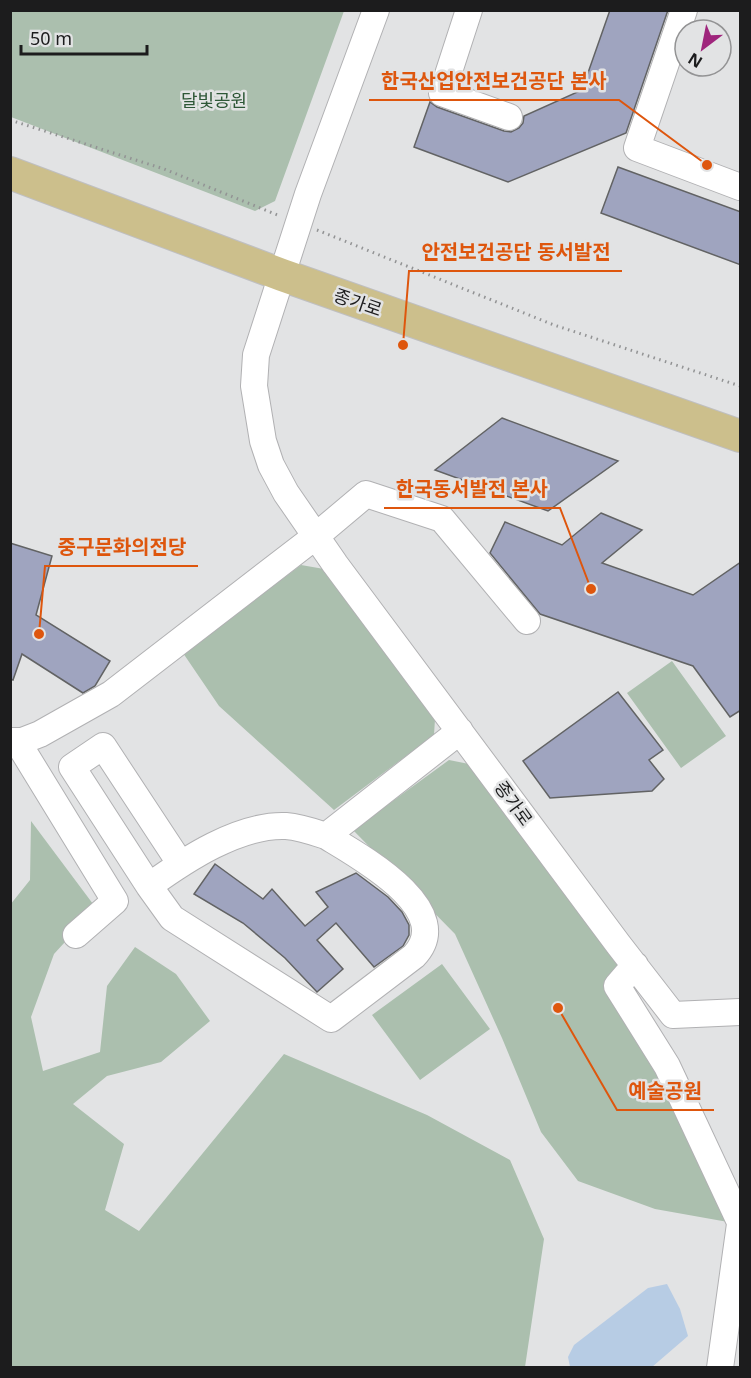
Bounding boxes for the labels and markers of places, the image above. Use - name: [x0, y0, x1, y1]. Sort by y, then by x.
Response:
- callout: 한국산업안전보건공단 본사: [369, 62, 619, 100]
- callout: 안전보건공단 동서발전: [409, 233, 622, 271]
- callout: 한국동서발전 본사: [384, 470, 560, 508]
- callout: 중구문화의전당: [45, 528, 198, 566]
- callout: 예술공원: [617, 1072, 714, 1110]

